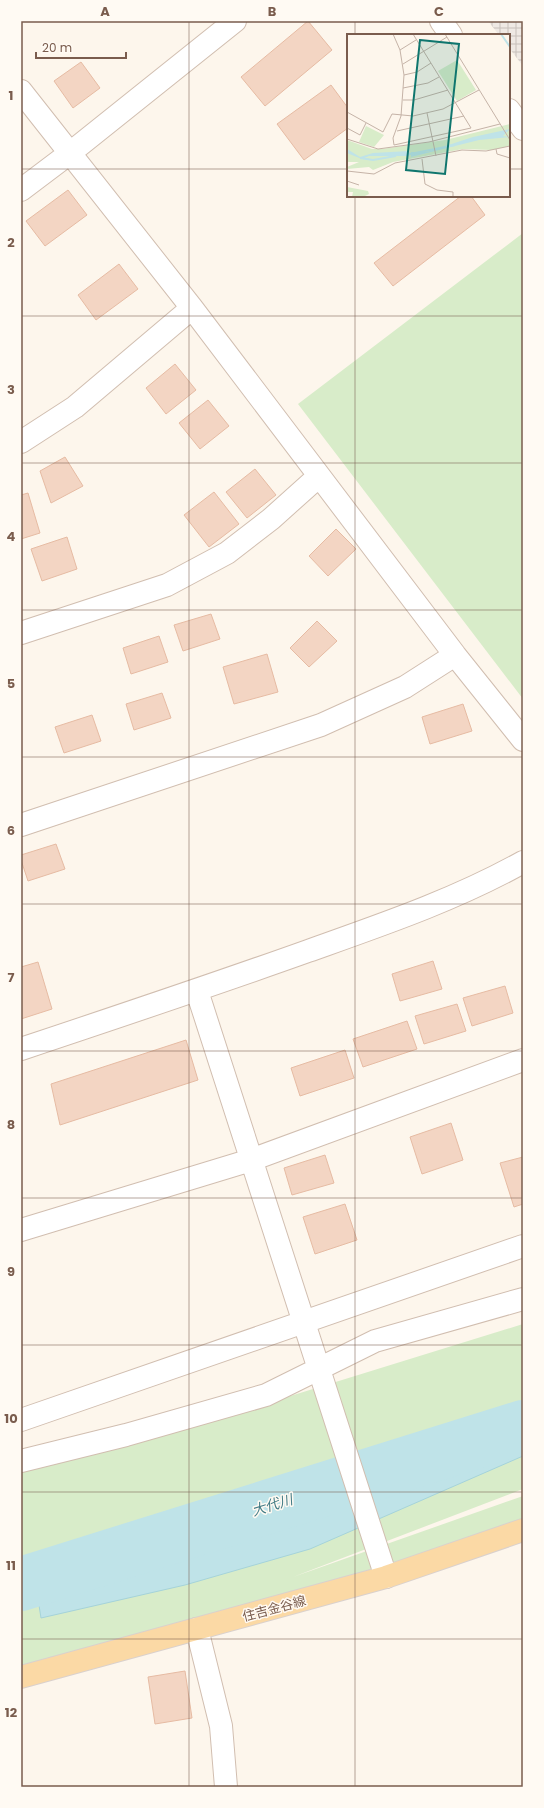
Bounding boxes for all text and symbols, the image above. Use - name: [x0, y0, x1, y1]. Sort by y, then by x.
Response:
- text: A: [100, 2, 110, 21]
- text: B: [268, 2, 277, 21]
- text: C: [434, 2, 444, 21]
- scale bar: [36, 34, 126, 60]
- inset map: [347, 34, 510, 197]
- text: 20 m: [42, 39, 72, 56]
- text: 1: [9, 86, 13, 105]
- text: 2: [7, 233, 15, 252]
- text: 3: [7, 380, 15, 399]
- text: 4: [7, 527, 16, 546]
- text: 5: [7, 674, 15, 693]
- text: 6: [7, 821, 15, 840]
- text: 7: [8, 968, 15, 987]
- text: 8: [7, 1115, 15, 1134]
- text: 9: [7, 1262, 15, 1281]
- text: 10: [4, 1409, 18, 1428]
- water label: 大代川: [249, 1489, 297, 1521]
- text: 11: [6, 1556, 16, 1575]
- street label: 住吉金谷線: [240, 1591, 308, 1626]
- text: 12: [5, 1703, 18, 1722]

